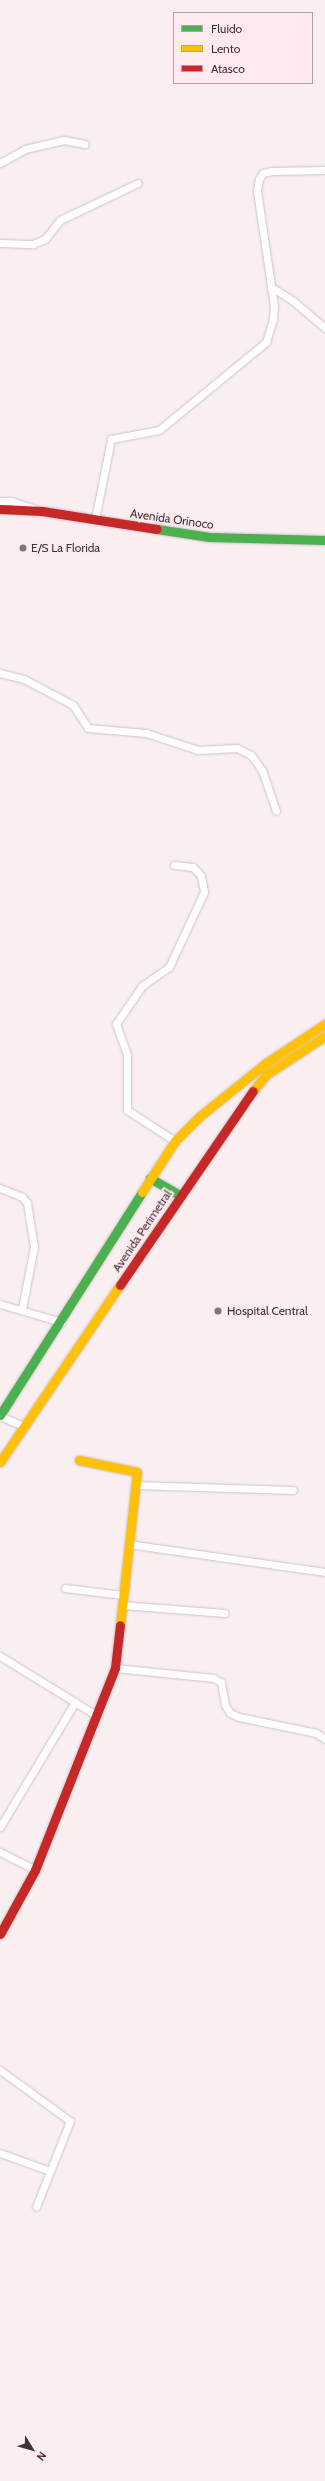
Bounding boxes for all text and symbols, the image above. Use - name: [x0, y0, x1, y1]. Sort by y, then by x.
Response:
- legend: [173, 12, 313, 84]
- text: Fluido: [211, 21, 242, 36]
- text: Lento: [211, 41, 240, 56]
- text: Atasco: [211, 61, 245, 76]
- street label: Avenida Orinoco: [129, 506, 215, 532]
- place label: E/S La Florida: [31, 541, 100, 555]
- marker: E/S La Florida: [18, 543, 28, 553]
- street label: Avenida Perimetral: [109, 1187, 175, 1275]
- place label: Hospital Central: [227, 1304, 308, 1318]
- marker: Hospital Central: [212, 1305, 224, 1317]
- north arrow: [12, 2429, 52, 2469]
- text: N: [34, 2449, 50, 2464]

